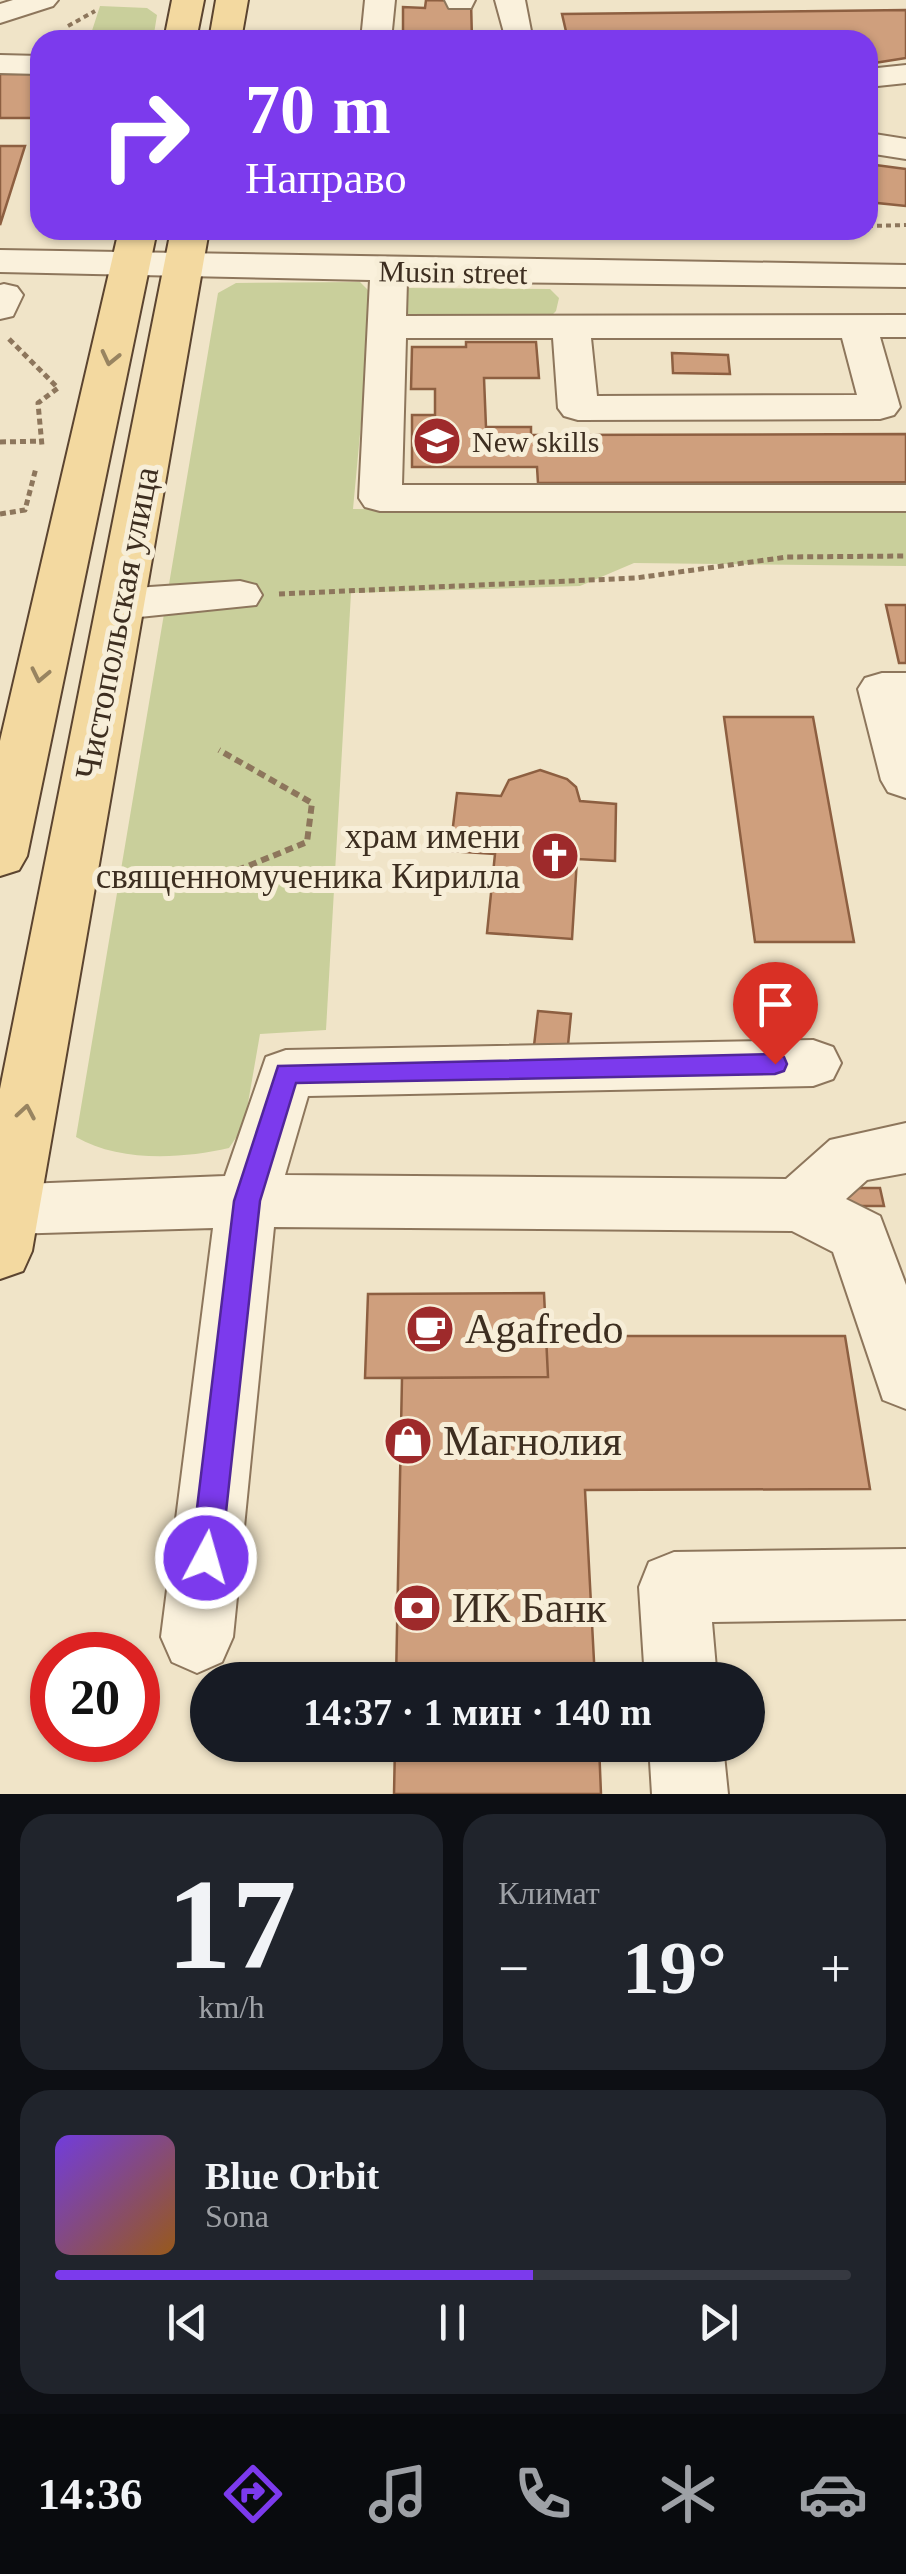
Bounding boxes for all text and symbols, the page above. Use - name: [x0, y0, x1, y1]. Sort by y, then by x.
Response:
- icon: right: [80, 70, 210, 200]
- text: 70 m: [245, 71, 391, 148]
- text: Направо: [245, 153, 407, 203]
- street label: Musin street: [378, 254, 529, 290]
- one-way arrow: [101, 349, 122, 366]
- school or university icon: New skills: [411, 415, 463, 467]
- place label: New skills: [472, 425, 600, 458]
- street label: Чистопольская улица: [68, 463, 167, 782]
- one-way arrow: [30, 666, 51, 683]
- place label: храм имени священномученика Кирилла: [96, 817, 520, 896]
- church icon: храм имени священномученика Кирилла: [529, 830, 581, 882]
- pin: [733, 962, 818, 1065]
- icon: arrive: [748, 977, 803, 1032]
- one-way arrow: [14, 1104, 35, 1121]
- cafe icon: Agafredo: [404, 1303, 456, 1355]
- place label: Agafredo: [465, 1306, 624, 1352]
- shop icon: Магнолия: [382, 1415, 434, 1467]
- place label: Магнолия: [443, 1418, 622, 1464]
- position arrow: [154, 1506, 258, 1610]
- bank icon: ИК Банк: [391, 1582, 443, 1634]
- place label: ИК Банк: [452, 1585, 607, 1631]
- speed limit sign: 20: [30, 1632, 160, 1762]
- text: 14:37 · 1 мин · 140 m: [303, 1691, 652, 1733]
- text: 17: [167, 1852, 297, 1996]
- text: Климат: [498, 1875, 600, 1911]
- text: 19°: [622, 1926, 727, 2009]
- text: −: [498, 1938, 529, 1999]
- text: +: [820, 1938, 851, 1999]
- text: km/h: [199, 1989, 264, 2025]
- text: Blue Orbit: [205, 2155, 379, 2197]
- text: Sona: [205, 2198, 269, 2234]
- icon: previous: [160, 2295, 215, 2350]
- icon: pause: [425, 2295, 480, 2350]
- icon: next: [691, 2295, 746, 2350]
- icon: directions: [218, 2459, 288, 2529]
- icon: music: [363, 2459, 433, 2529]
- icon: phone: [508, 2459, 578, 2529]
- icon: climate: [653, 2459, 723, 2529]
- icon: car: [798, 2459, 868, 2529]
- text: 14:36: [38, 2469, 143, 2519]

